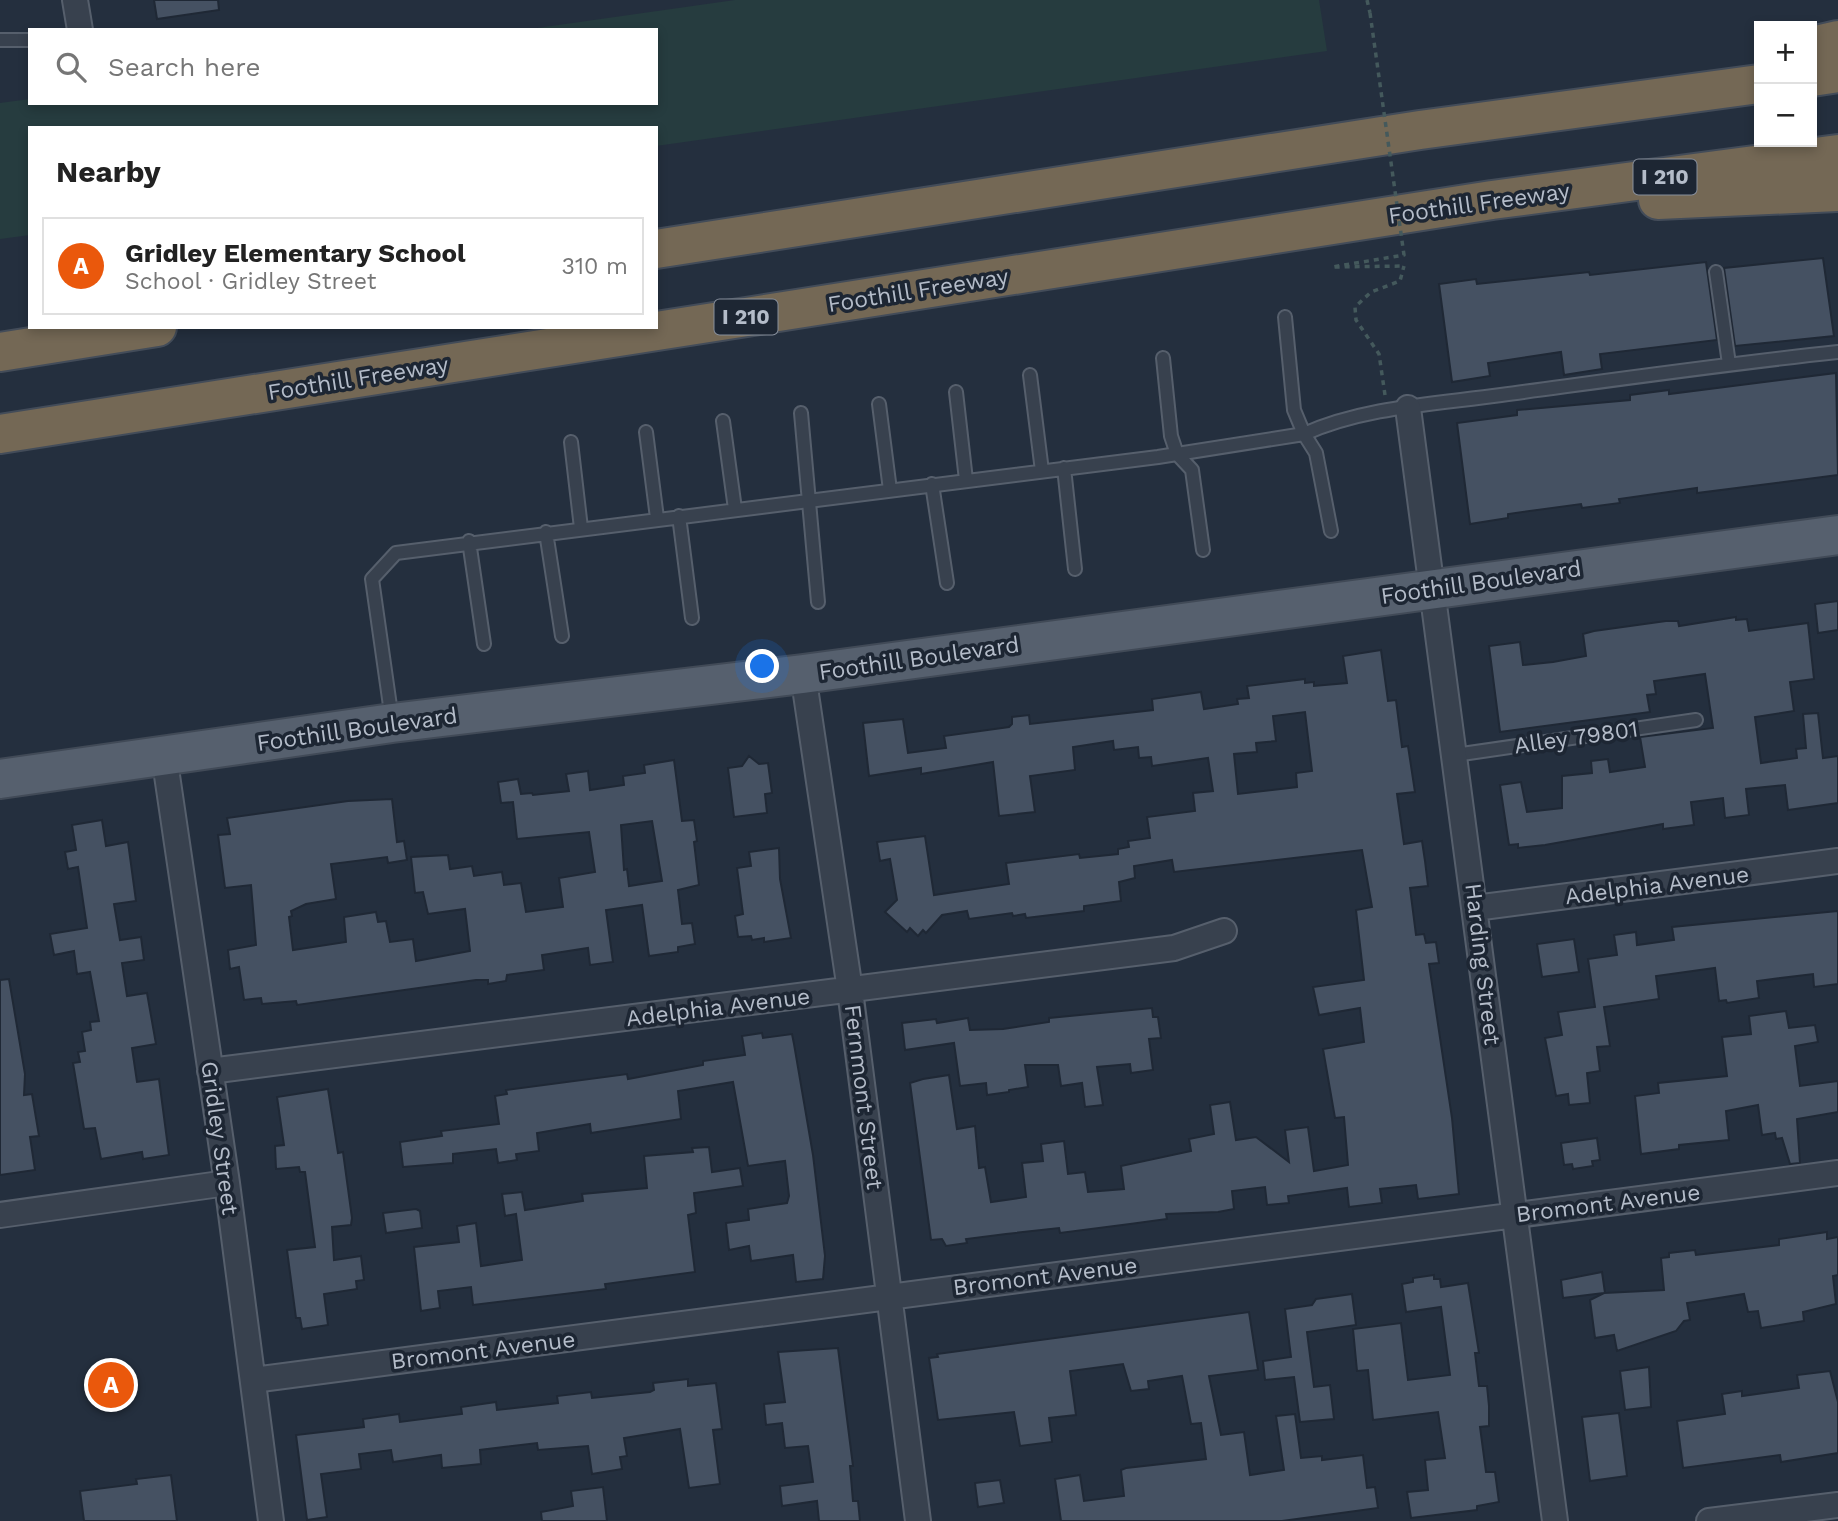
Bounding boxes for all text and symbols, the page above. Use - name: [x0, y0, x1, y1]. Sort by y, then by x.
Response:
- map controls: [1754, 21, 1817, 147]
- button: +: [1754, 21, 1817, 84]
- search box: [28, 28, 658, 105]
- icon: search: [52, 48, 90, 86]
- text: Search here: [108, 52, 260, 82]
- button: −: [1754, 84, 1817, 147]
- text: Nearby: [56, 154, 161, 189]
- road number: I 210: [1634, 160, 1696, 194]
- street label: Foothill Freeway: [1387, 177, 1572, 230]
- text: Gridley Elementary School: [125, 238, 466, 268]
- text: A: [73, 253, 89, 280]
- text: 310 m: [562, 253, 628, 280]
- street label: Foothill Freeway: [826, 263, 1011, 318]
- text: School · Gridley Street: [125, 268, 376, 295]
- road number: I 210: [714, 300, 778, 334]
- street label: Foothill Freeway: [266, 351, 451, 406]
- street label: Foothill Boulevard: [1379, 555, 1583, 610]
- street label: Foothill Boulevard: [817, 631, 1021, 686]
- your location: [745, 649, 779, 683]
- street label: Foothill Boulevard: [255, 702, 459, 757]
- street label: Alley 79801: [1512, 715, 1640, 760]
- street label: Adelphia Avenue: [1563, 861, 1751, 910]
- street label: Harding Street: [1459, 882, 1506, 1047]
- street label: Adelphia Avenue: [624, 983, 812, 1032]
- street label: Fernmont Street: [839, 1003, 888, 1191]
- street label: Gridley Street: [195, 1060, 244, 1217]
- street label: Bromont Avenue: [1514, 1179, 1702, 1228]
- street label: Bromont Avenue: [951, 1252, 1139, 1301]
- street label: Bromont Avenue: [389, 1326, 577, 1375]
- pin: A: [88, 1359, 134, 1411]

